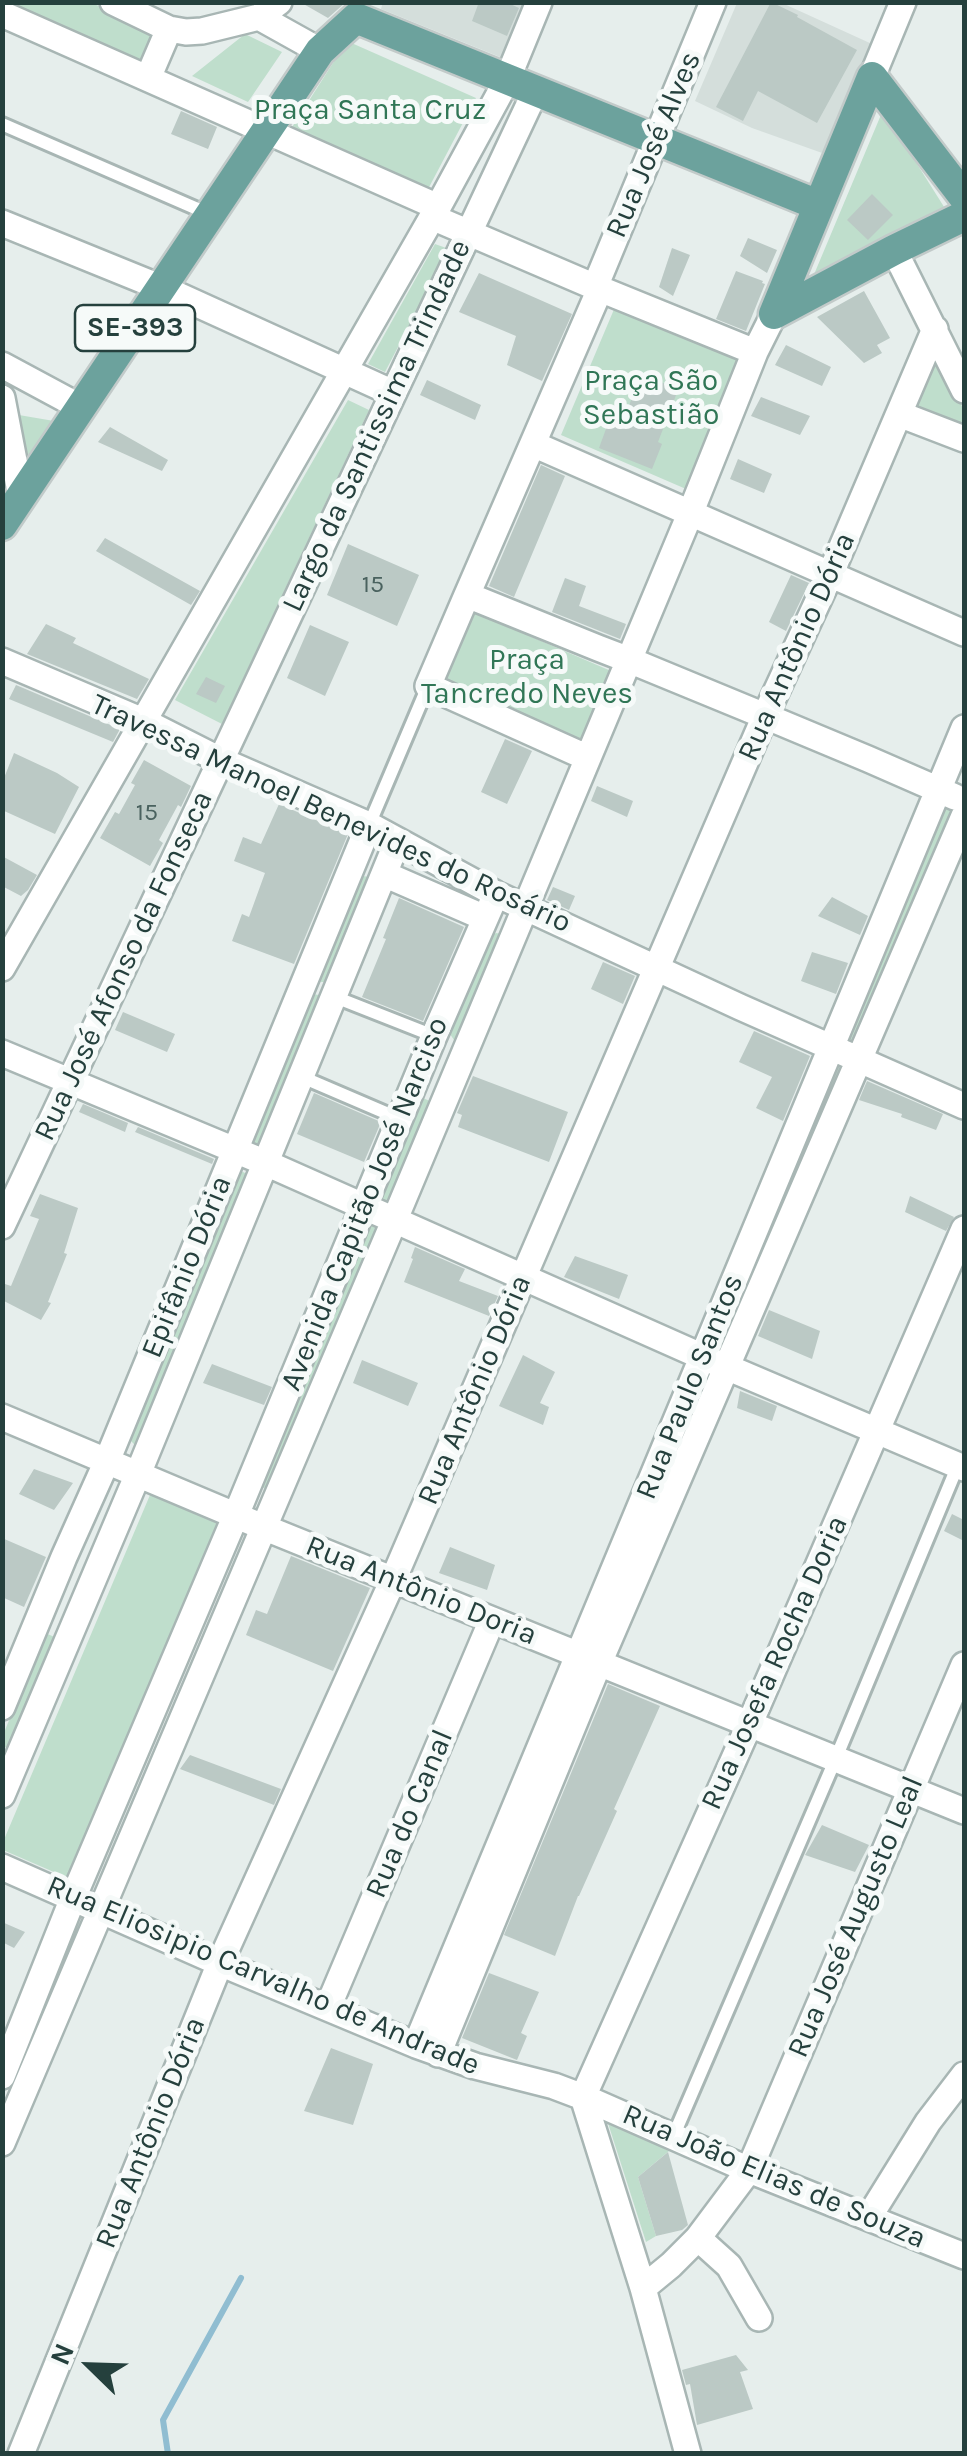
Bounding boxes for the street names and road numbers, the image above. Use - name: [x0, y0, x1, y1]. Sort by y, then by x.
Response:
- street label: Rua José Alves: [599, 46, 709, 244]
- street label: Largo da Santissima Trindade: [275, 234, 479, 618]
- road number: SE-393: [75, 305, 195, 351]
- street label: Rua Antônio Dória: [730, 527, 864, 767]
- street label: Travessa Manoel Benevides do Rosário: [85, 687, 577, 941]
- street label: Rua José Afonso da Fonseca: [27, 785, 221, 1147]
- street label: Avenida Capitão José Narciso: [273, 1012, 457, 1396]
- street label: Epifânio Dória: [134, 1171, 240, 1363]
- street label: Rua Paulo Santos: [628, 1269, 752, 1505]
- street label: Rua Antônio Dória: [410, 1270, 540, 1510]
- street label: Rua Josefa Rocha Doria: [694, 1510, 856, 1816]
- street label: Rua Antônio Doria: [300, 1528, 542, 1654]
- street label: Rua do Canal: [358, 1724, 462, 1904]
- street label: Rua José Augusto Leal: [780, 1771, 932, 2063]
- street label: Rua Eliosipio Carvalho de Andrade: [41, 1868, 485, 2084]
- street label: Rua Antônio Dória: [88, 2012, 214, 2254]
- street label: Rua João Elias de Souza: [617, 2097, 931, 2257]

